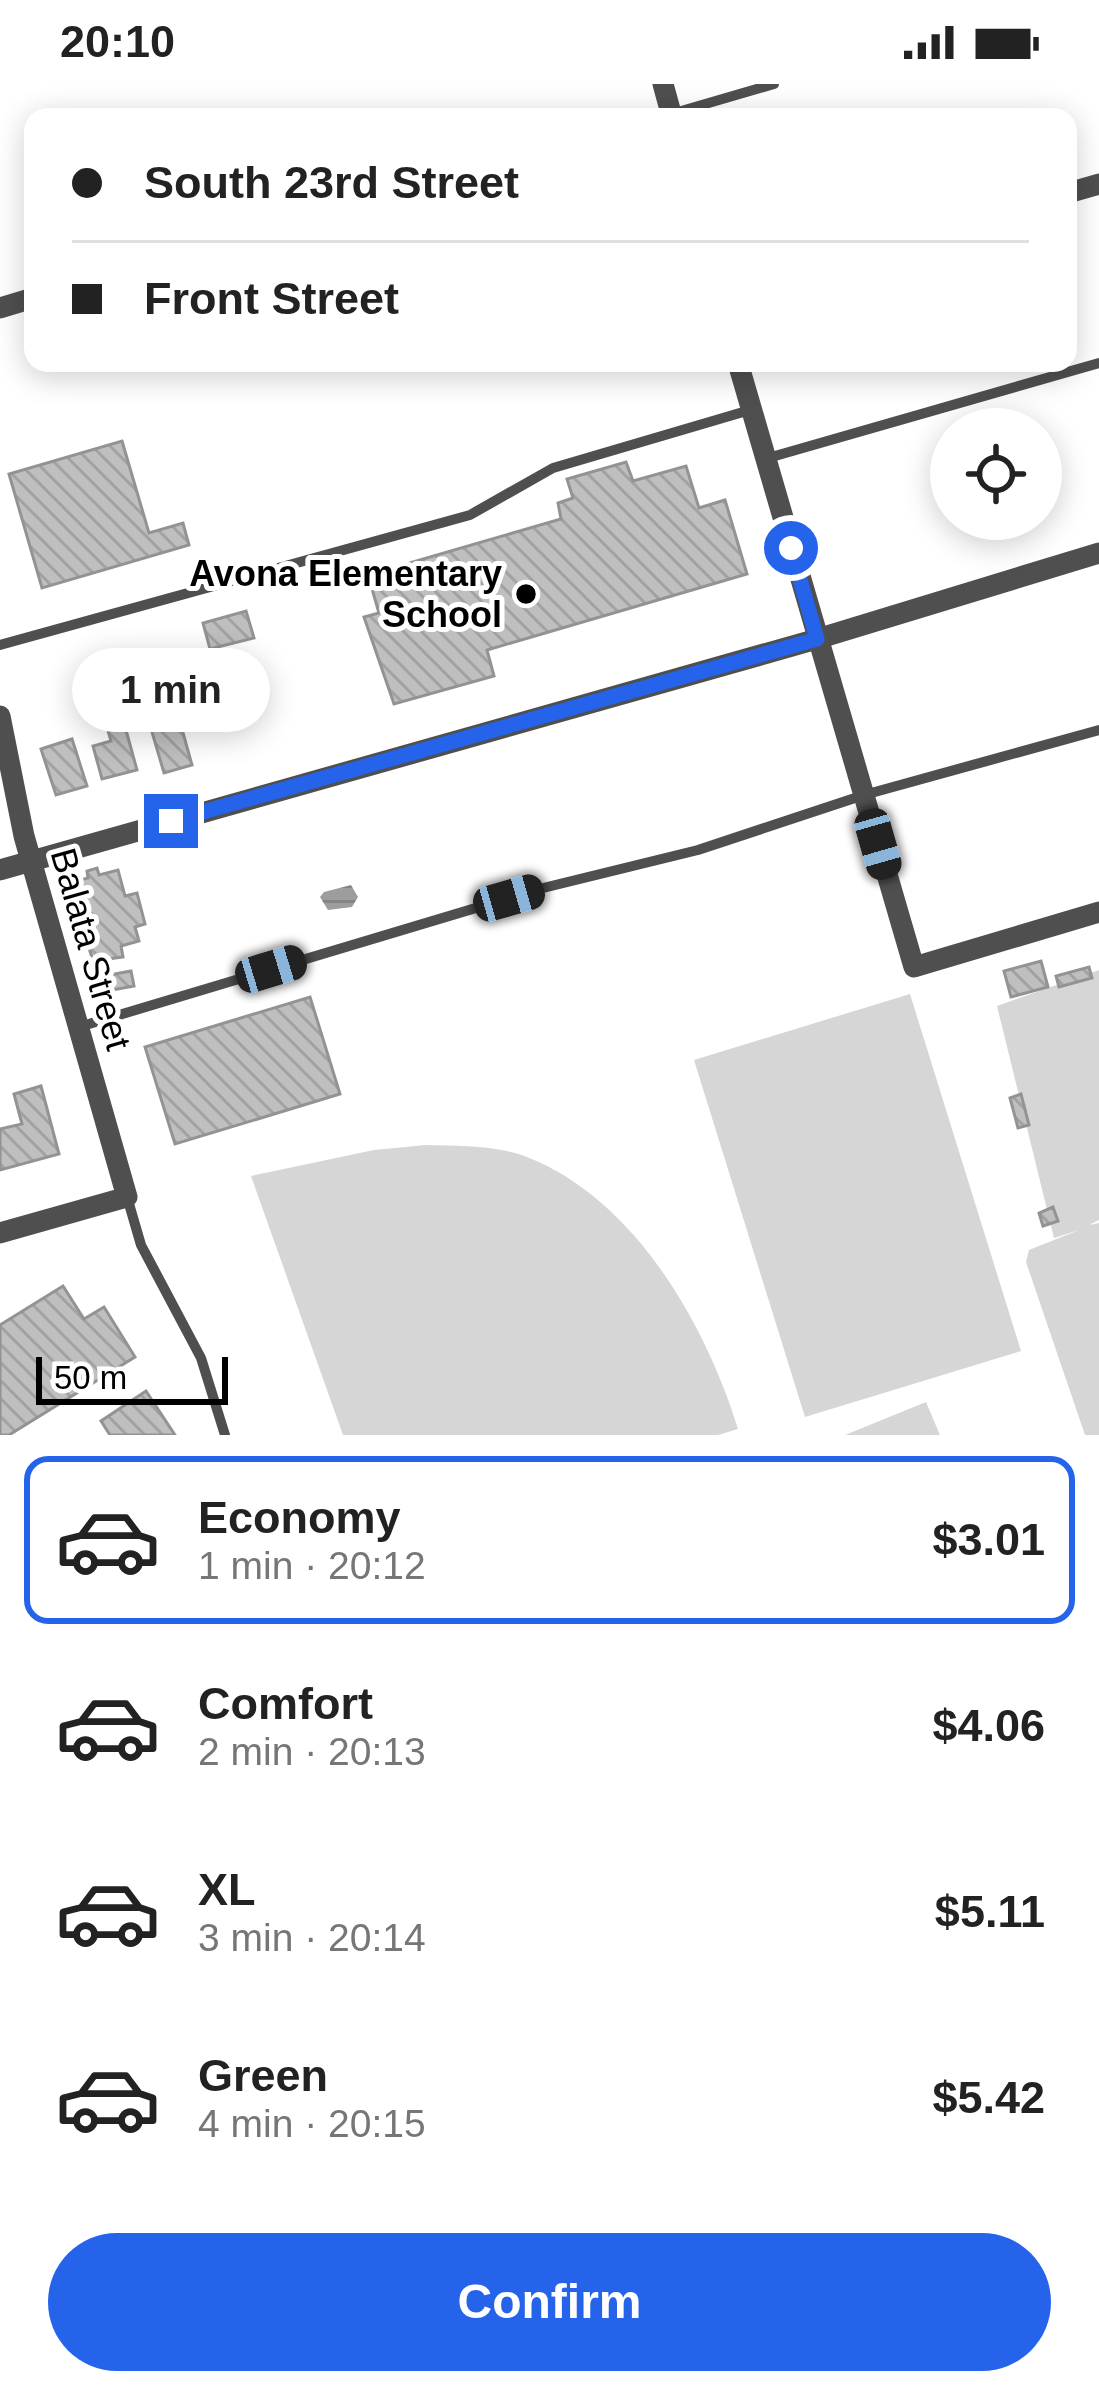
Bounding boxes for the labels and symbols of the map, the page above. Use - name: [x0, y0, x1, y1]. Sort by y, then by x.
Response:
- route start: [764, 521, 818, 575]
- place label: Avona Elementary School: [189, 553, 502, 635]
- marker: Avona Elementary School: [513, 581, 539, 607]
- callout: 1 min: [72, 647, 270, 731]
- route end: [144, 794, 198, 848]
- car: [851, 804, 905, 884]
- street label: Balata Street: [43, 843, 139, 1055]
- car: [469, 871, 549, 925]
- car: [231, 941, 311, 997]
- scale bar: [36, 1351, 228, 1404]

